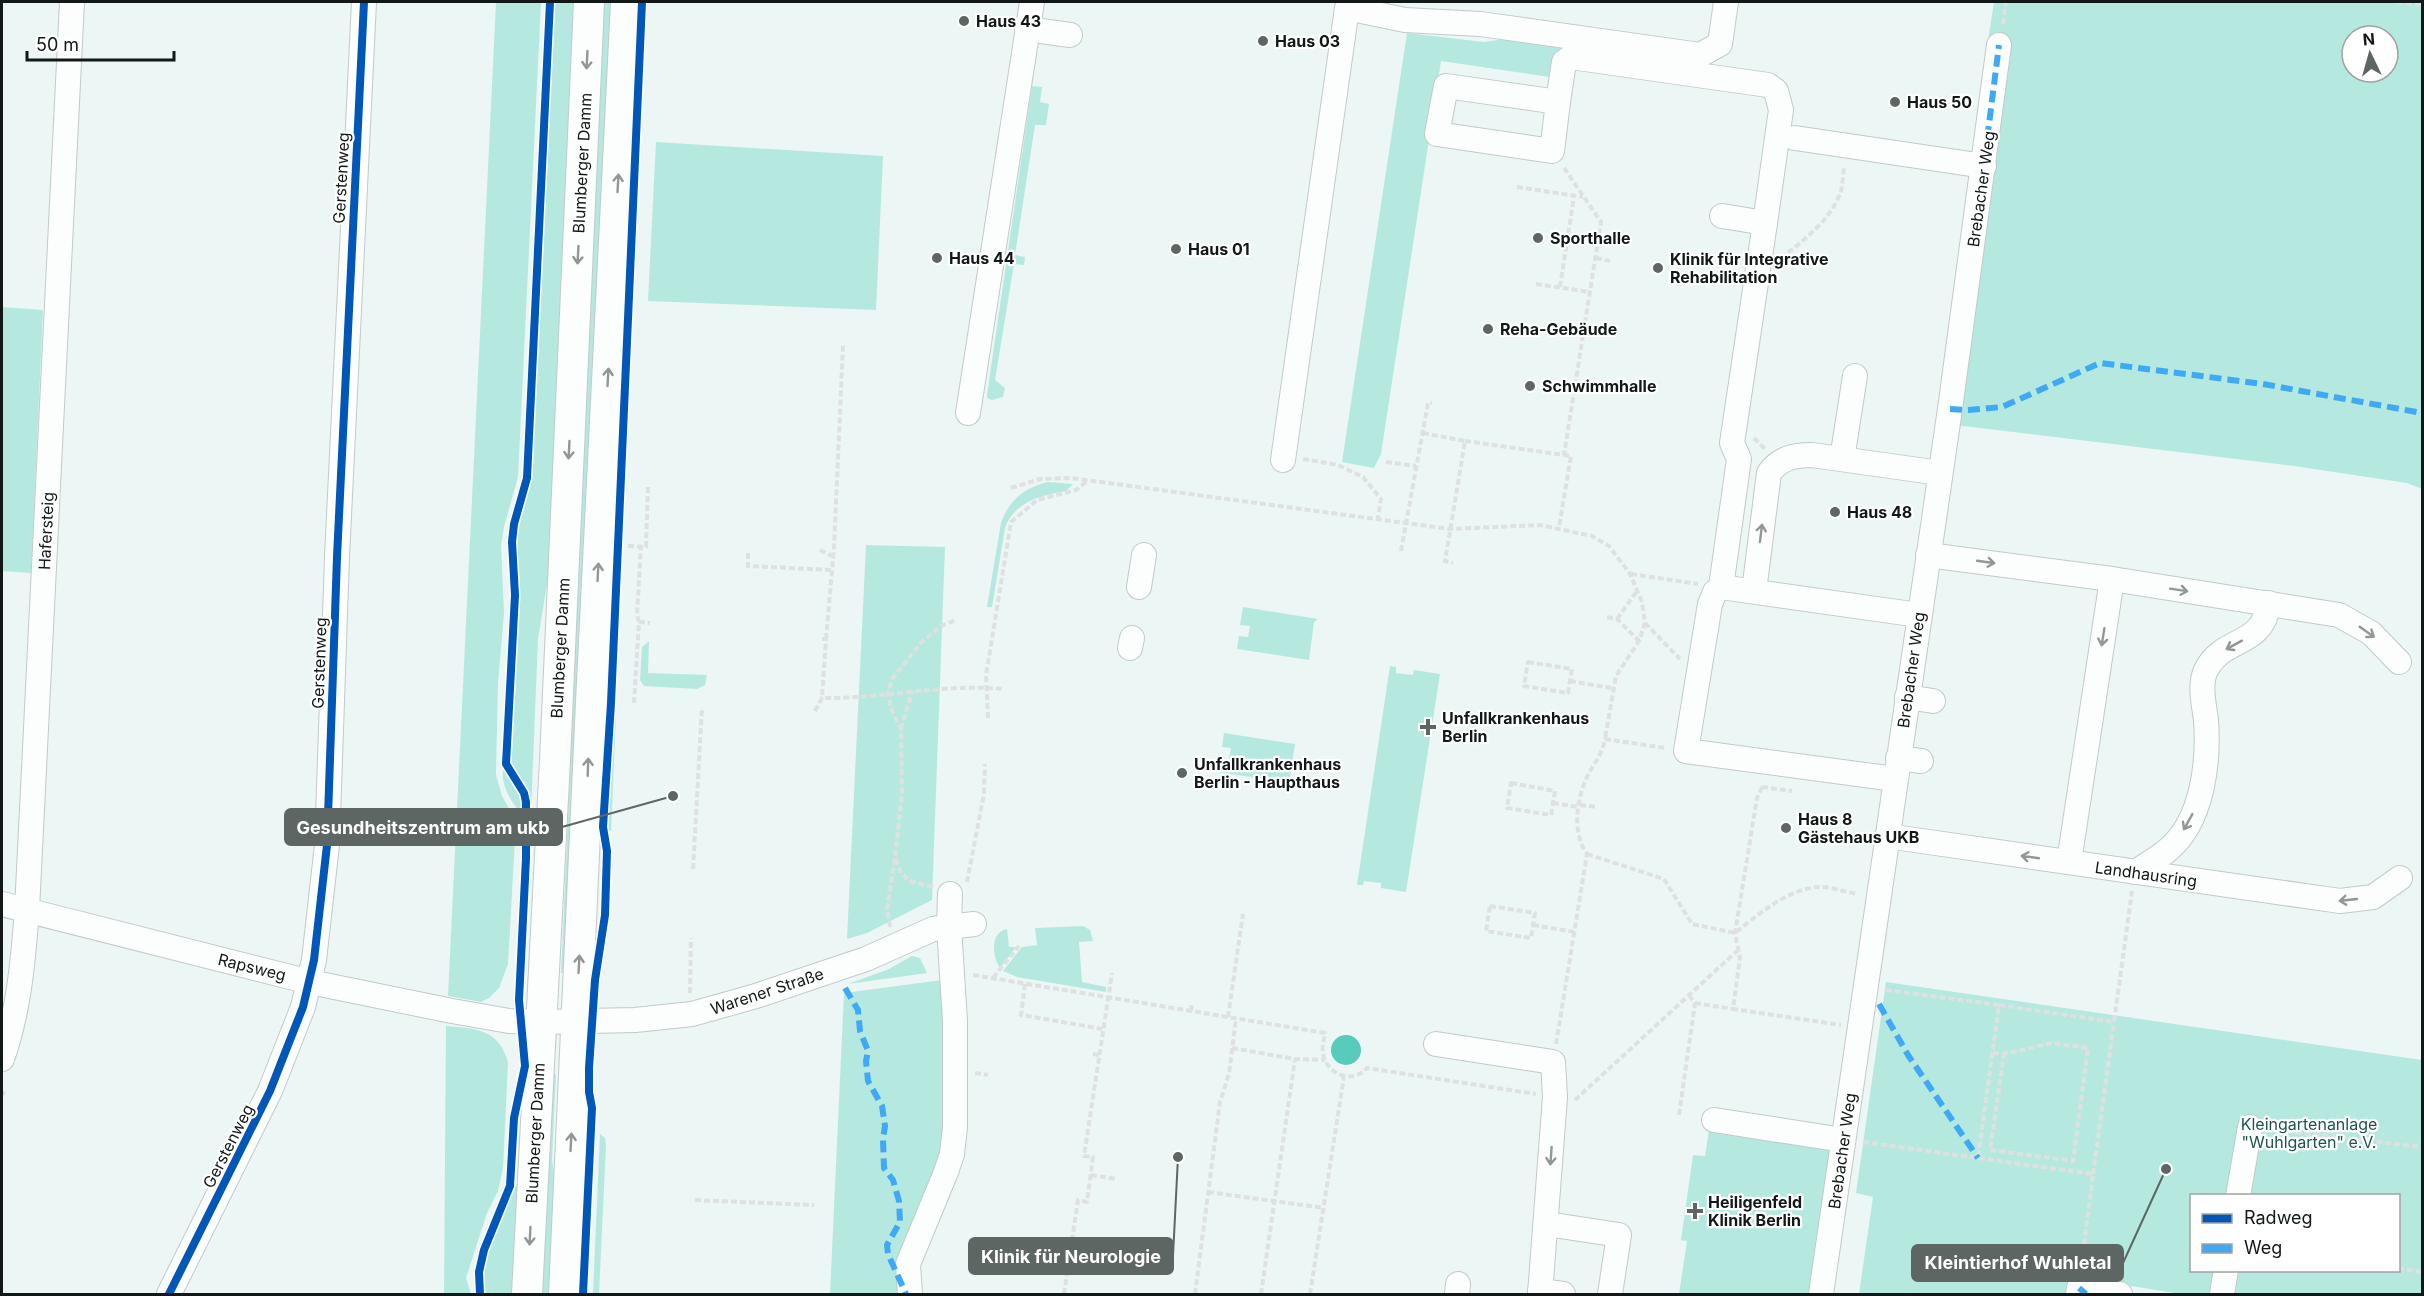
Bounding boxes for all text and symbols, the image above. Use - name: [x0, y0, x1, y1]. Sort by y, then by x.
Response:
- place label: Haus 43: [976, 11, 1041, 31]
- marker: Haus 43: [957, 14, 971, 28]
- scale bar: [27, 24, 174, 62]
- north arrow: [2340, 24, 2400, 84]
- text: N: [2362, 29, 2376, 50]
- place label: Haus 03: [1275, 31, 1340, 51]
- text: 50 m: [36, 34, 79, 55]
- marker: Haus 03: [1256, 34, 1270, 48]
- one-way arrow: [581, 49, 592, 69]
- street label: Blumberger Damm: [568, 92, 596, 234]
- place label: Haus 50: [1907, 92, 1972, 112]
- marker: Haus 50: [1888, 95, 1902, 109]
- street label: Brebacher Weg: [1963, 130, 1999, 248]
- street label: Gerstenweg: [329, 132, 353, 224]
- one-way arrow: [612, 173, 623, 193]
- place label: Sporthalle: [1550, 228, 1631, 248]
- marker: Sporthalle: [1531, 231, 1545, 245]
- place label: Haus 01: [1188, 239, 1250, 259]
- marker: Haus 01: [1169, 242, 1183, 256]
- one-way arrow: [572, 244, 583, 264]
- place label: Haus 44: [949, 248, 1015, 268]
- place label: Klinik für Integrative Rehabilitation: [1670, 249, 1829, 287]
- marker: Haus 44: [930, 251, 944, 265]
- marker: Klinik für Integrative Rehabilitation: [1651, 261, 1665, 275]
- place label: Reha-Gebäude: [1500, 319, 1617, 339]
- marker: Reha-Gebäude: [1481, 322, 1495, 336]
- one-way arrow: [603, 368, 614, 388]
- place label: Schwimmhalle: [1542, 376, 1656, 396]
- marker: Schwimmhalle: [1523, 379, 1537, 393]
- one-way arrow: [563, 439, 574, 459]
- street label: Hafersteig: [34, 491, 58, 571]
- place label: Haus 48: [1847, 502, 1912, 522]
- marker: Haus 48: [1828, 505, 1842, 519]
- one-way arrow: [1756, 524, 1767, 544]
- one-way arrow: [1976, 557, 1995, 568]
- one-way arrow: [592, 563, 603, 583]
- street label: Blumberger Damm: [546, 577, 574, 719]
- one-way arrow: [2169, 584, 2188, 595]
- street label: Brebacher Weg: [1893, 611, 1929, 729]
- street label: Gerstenweg: [307, 617, 331, 709]
- one-way arrow: [2359, 626, 2375, 638]
- one-way arrow: [2097, 627, 2108, 647]
- one-way arrow: [2226, 639, 2243, 651]
- place label: Unfallkrankenhaus Berlin: [1442, 708, 1589, 746]
- marker: Unfallkrankenhaus Berlin: [1419, 718, 1437, 736]
- place label: Unfallkrankenhaus Berlin - Haupthaus: [1194, 754, 1341, 792]
- one-way arrow: [582, 757, 594, 777]
- marker: Unfallkrankenhaus Berlin - Haupthaus: [1175, 766, 1189, 780]
- callout: Gesundheitszentrum am ukb: [285, 809, 562, 845]
- place label: Haus 8 Gästehaus UKB: [1798, 809, 1919, 847]
- one-way arrow: [2182, 813, 2194, 830]
- text: Gesundheitszentrum am ukb: [296, 817, 550, 838]
- marker: Haus 8 Gästehaus UKB: [1779, 821, 1793, 835]
- one-way arrow: [2020, 851, 2040, 862]
- street label: Landhausring: [2094, 857, 2198, 891]
- one-way arrow: [2338, 895, 2358, 906]
- street label: Rapsweg: [216, 949, 288, 985]
- one-way arrow: [574, 954, 585, 974]
- street label: Warener Straße: [708, 963, 826, 1019]
- street label: Blumberger Damm: [521, 1062, 549, 1204]
- street label: Brebacher Weg: [1824, 1092, 1860, 1210]
- street label: Gerstenweg: [198, 1101, 258, 1191]
- park label: Kleingartenanlage "Wuhlgarten" e.V.: [2241, 1114, 2377, 1152]
- one-way arrow: [565, 1133, 576, 1153]
- one-way arrow: [1545, 1145, 1556, 1165]
- place label: Heiligenfeld Klinik Berlin: [1708, 1192, 1802, 1230]
- legend: [2190, 1194, 2400, 1272]
- marker: Heiligenfeld Klinik Berlin: [1686, 1202, 1704, 1220]
- text: Radweg: [2244, 1207, 2313, 1228]
- one-way arrow: [525, 1225, 536, 1245]
- text: Weg: [2244, 1237, 2282, 1258]
- callout: Klinik für Neurologie: [969, 1238, 1173, 1274]
- callout: Kleintierhof Wuhletal: [1912, 1245, 2123, 1281]
- text: Klinik für Neurologie: [981, 1246, 1161, 1267]
- text: Kleintierhof Wuhletal: [1925, 1252, 2111, 1273]

